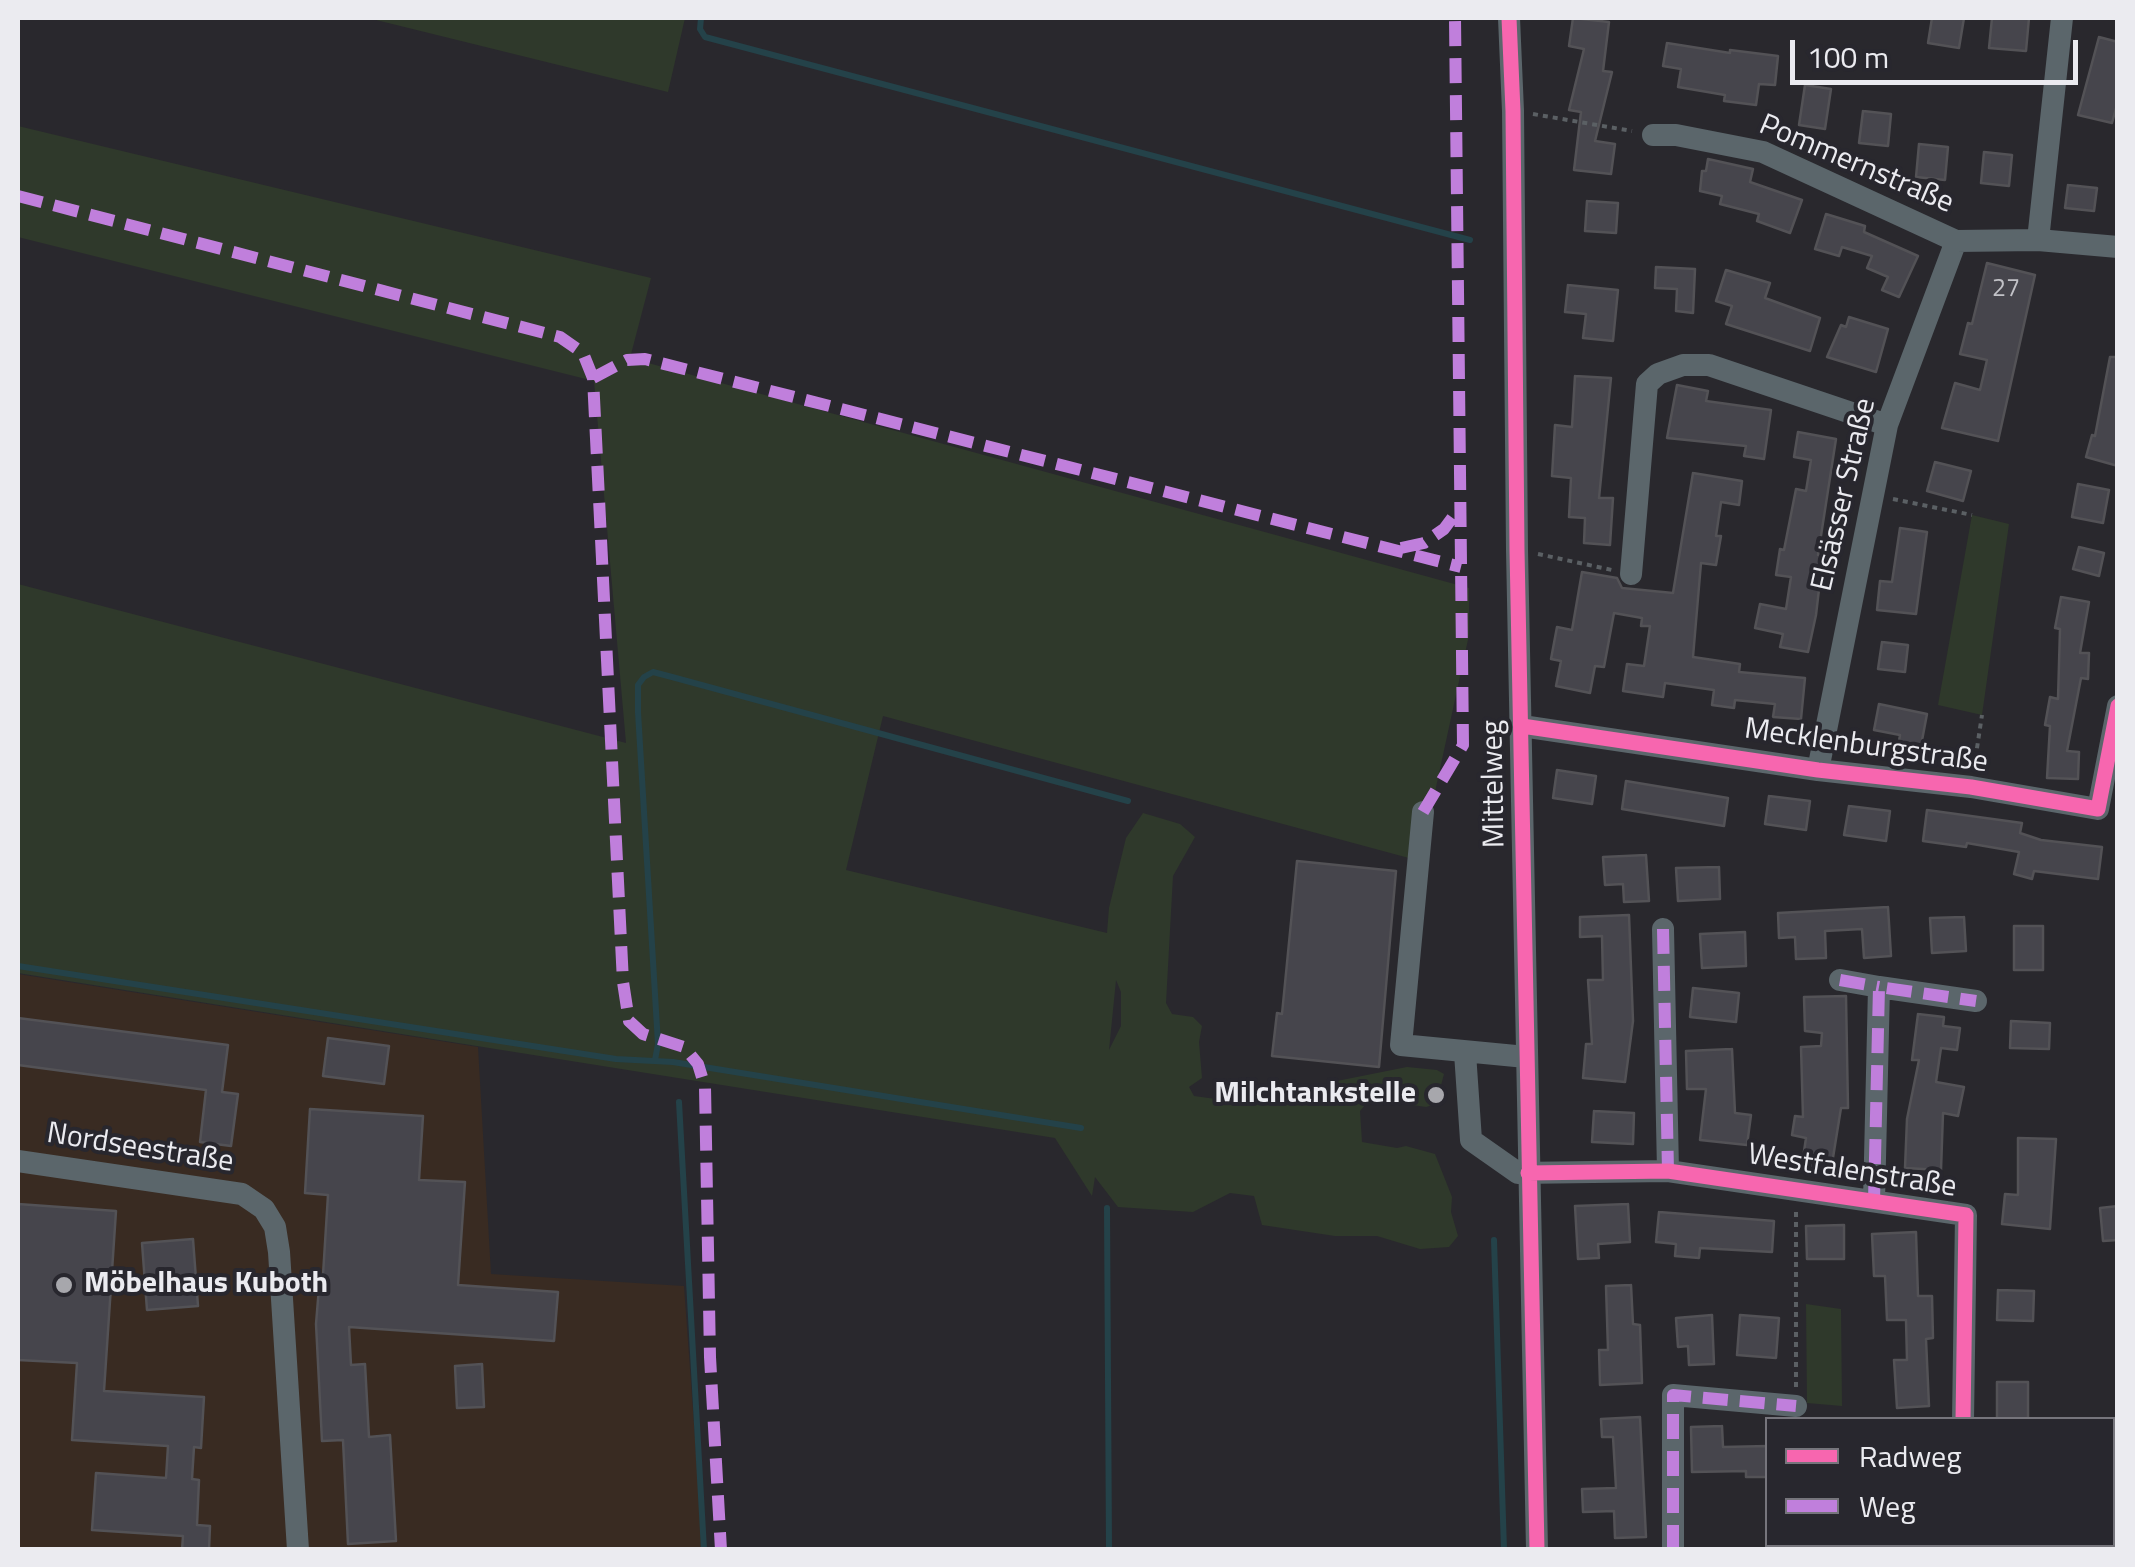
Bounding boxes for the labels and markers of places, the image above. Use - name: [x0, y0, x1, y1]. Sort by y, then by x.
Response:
- place label: Milchtankstelle: [1214, 1077, 1416, 1113]
- marker: Milchtankstelle: [1425, 1084, 1447, 1106]
- place label: Möbelhaus Kuboth: [84, 1267, 328, 1303]
- marker: Möbelhaus Kuboth: [53, 1274, 75, 1296]

